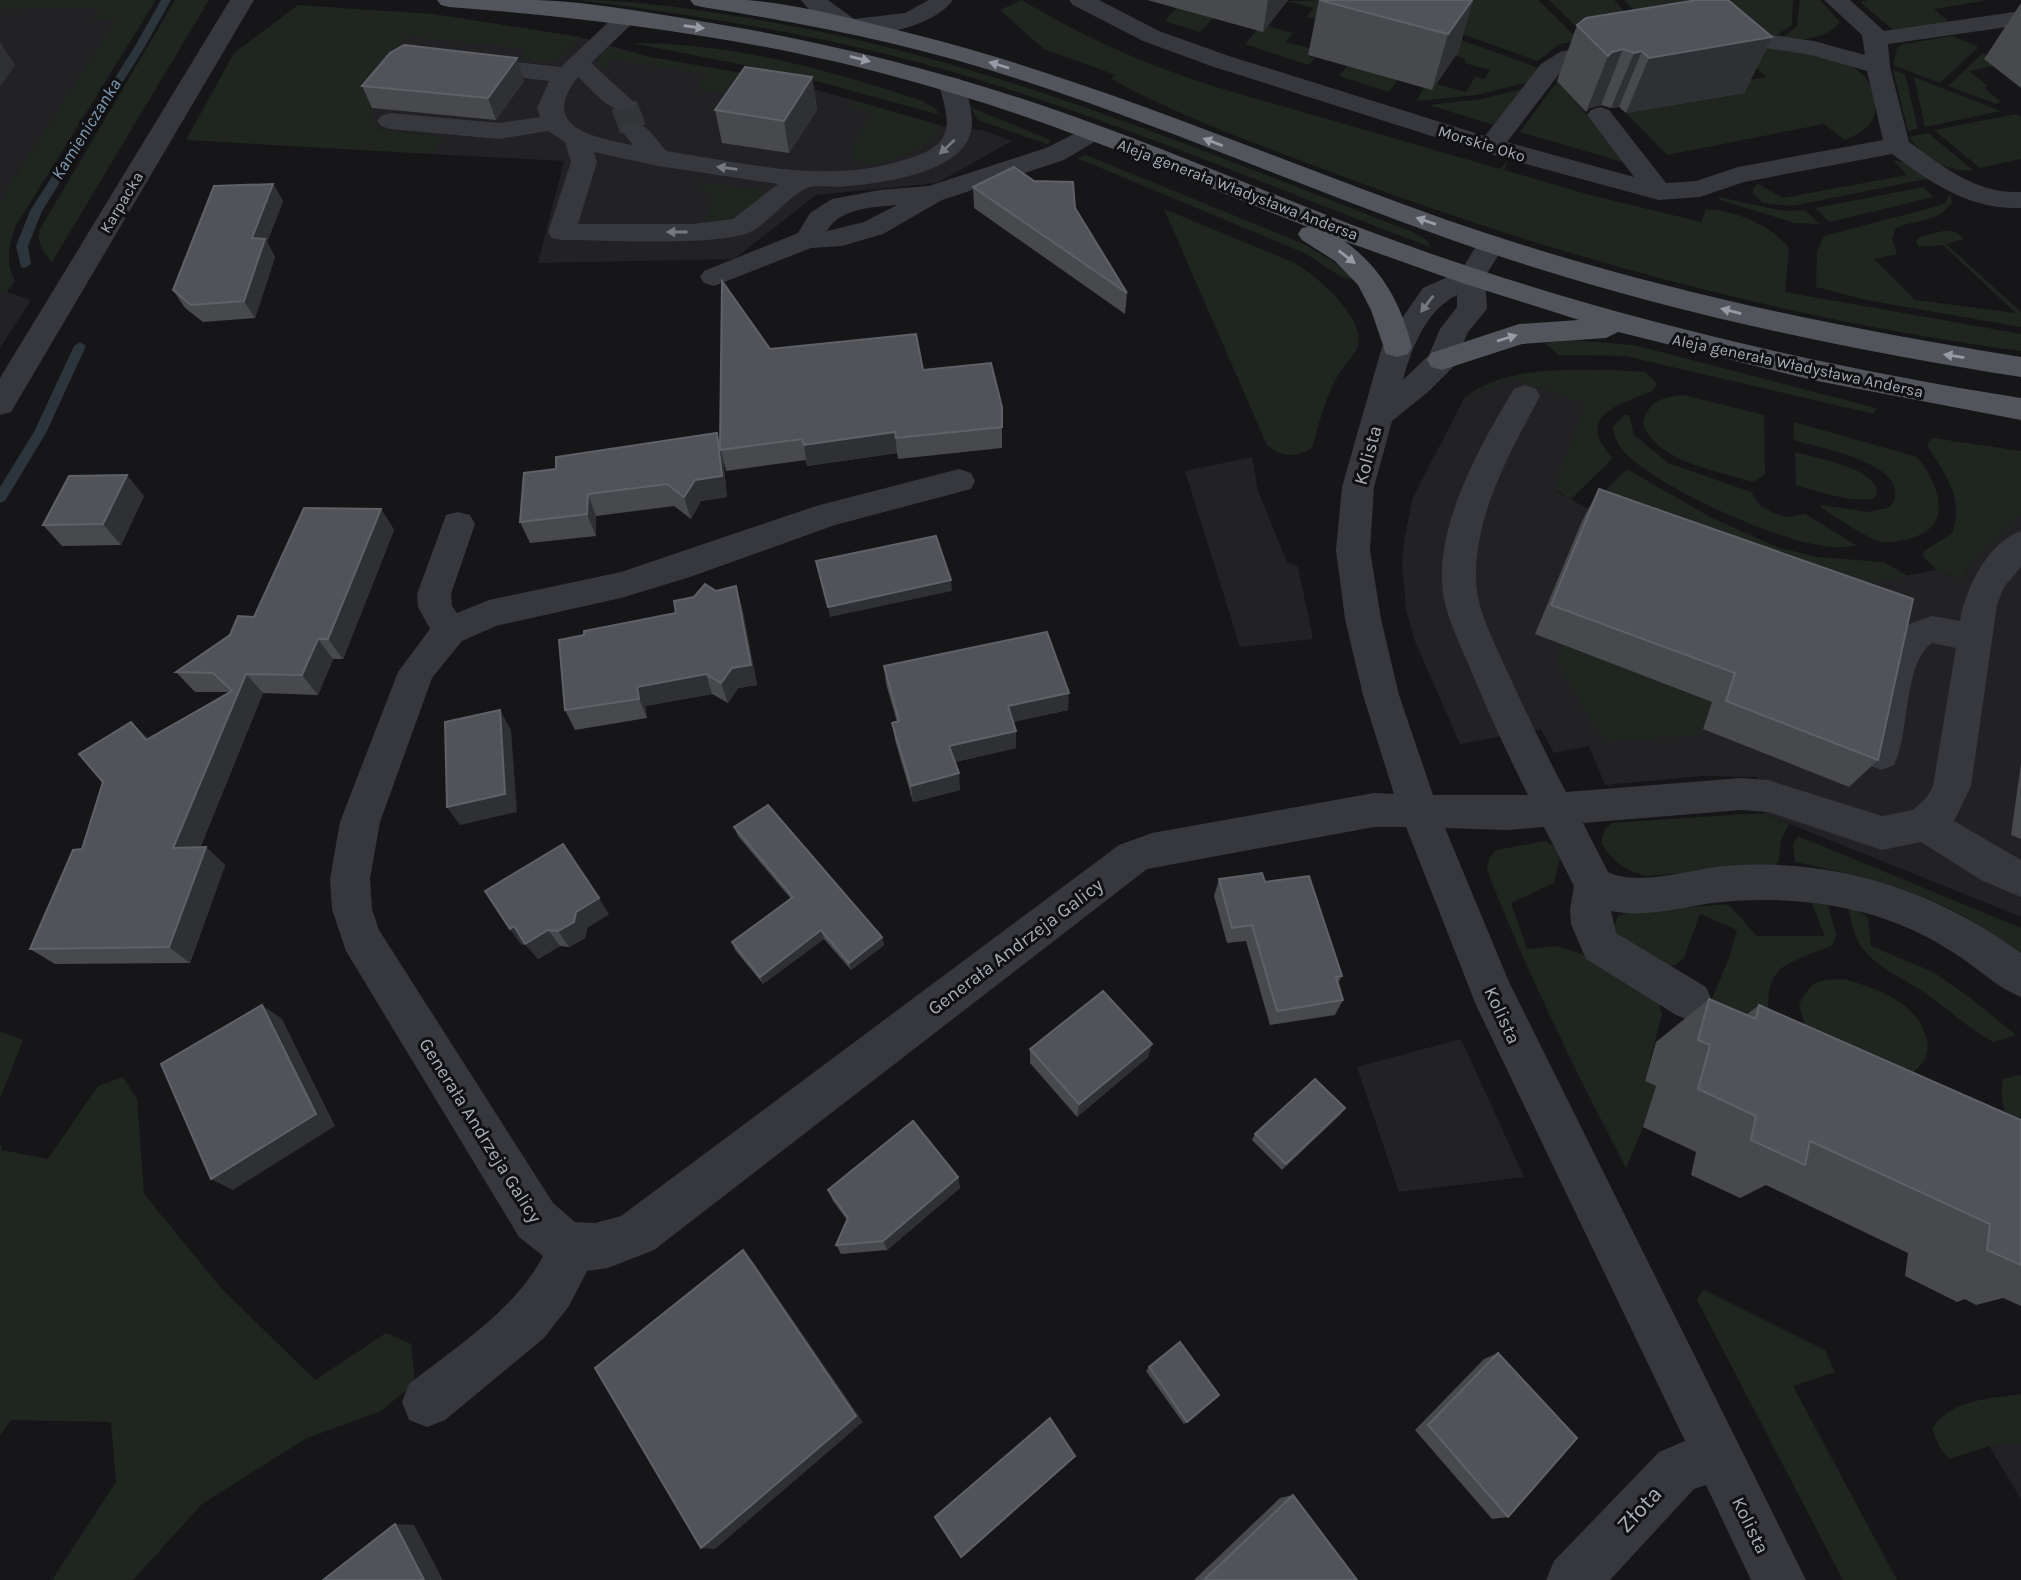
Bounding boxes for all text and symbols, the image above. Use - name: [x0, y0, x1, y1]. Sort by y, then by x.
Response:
- one-way arrow: [684, 21, 706, 32]
- one-way arrow: [849, 54, 871, 65]
- one-way arrow: [988, 60, 1009, 70]
- water label: Kamieniczanka: [46, 74, 126, 184]
- street label: Morskie Oko: [1436, 121, 1528, 166]
- street label: Aleja generała Władysława Andersa: [1115, 135, 1361, 244]
- one-way arrow: [1202, 136, 1223, 147]
- one-way arrow: [938, 138, 955, 155]
- one-way arrow: [716, 163, 738, 174]
- street label: Karpacka: [96, 168, 147, 237]
- one-way arrow: [1416, 215, 1437, 226]
- one-way arrow: [665, 226, 687, 238]
- one-way arrow: [1338, 249, 1355, 264]
- one-way arrow: [1420, 295, 1434, 313]
- one-way arrow: [1720, 305, 1742, 316]
- street label: Aleja generała Władysława Andersa: [1671, 330, 1925, 401]
- one-way arrow: [1496, 332, 1517, 342]
- one-way arrow: [1942, 350, 1964, 361]
- street label: Kolista: [1350, 423, 1386, 487]
- street label: Generała Andrzeja Galicy: [924, 874, 1108, 1020]
- street label: Kolista: [1479, 983, 1525, 1047]
- street label: Generała Andrzeja Galicy: [414, 1034, 546, 1227]
- street label: Złota: [1611, 1480, 1668, 1538]
- street label: Kolista: [1727, 1493, 1773, 1557]

